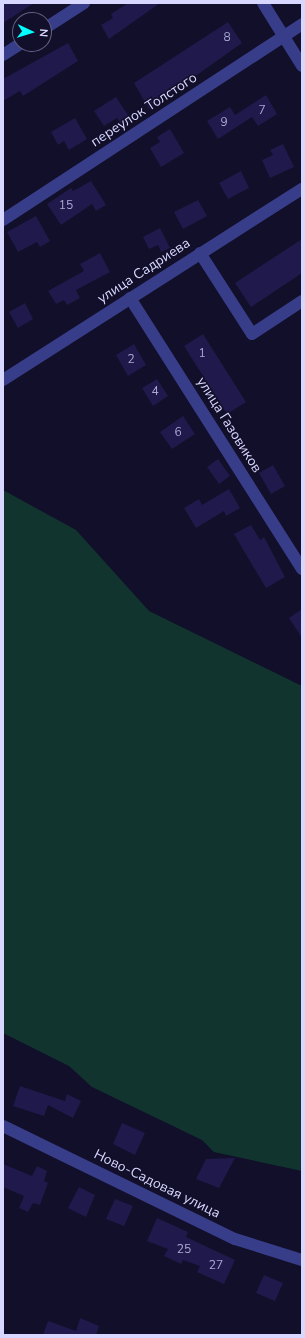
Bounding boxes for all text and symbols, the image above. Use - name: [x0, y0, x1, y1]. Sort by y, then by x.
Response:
- north arrow: [12, 12, 52, 52]
- text: N: [36, 28, 51, 37]
- house number: 8: [223, 31, 231, 45]
- street label: переулок Толстого: [88, 69, 200, 151]
- house number: 7: [258, 104, 266, 118]
- house number: 9: [220, 116, 228, 130]
- house number: 15: [59, 199, 73, 213]
- street label: улица Садриева: [95, 235, 193, 307]
- house number: 1: [198, 347, 206, 361]
- house number: 2: [127, 353, 135, 367]
- street label: улица Газовиков: [193, 374, 265, 476]
- house number: 4: [151, 385, 159, 399]
- house number: 6: [174, 426, 182, 440]
- street label: Ново-Садовая улица: [91, 1146, 223, 1222]
- house number: 25: [177, 1243, 191, 1257]
- house number: 27: [209, 1259, 223, 1273]

